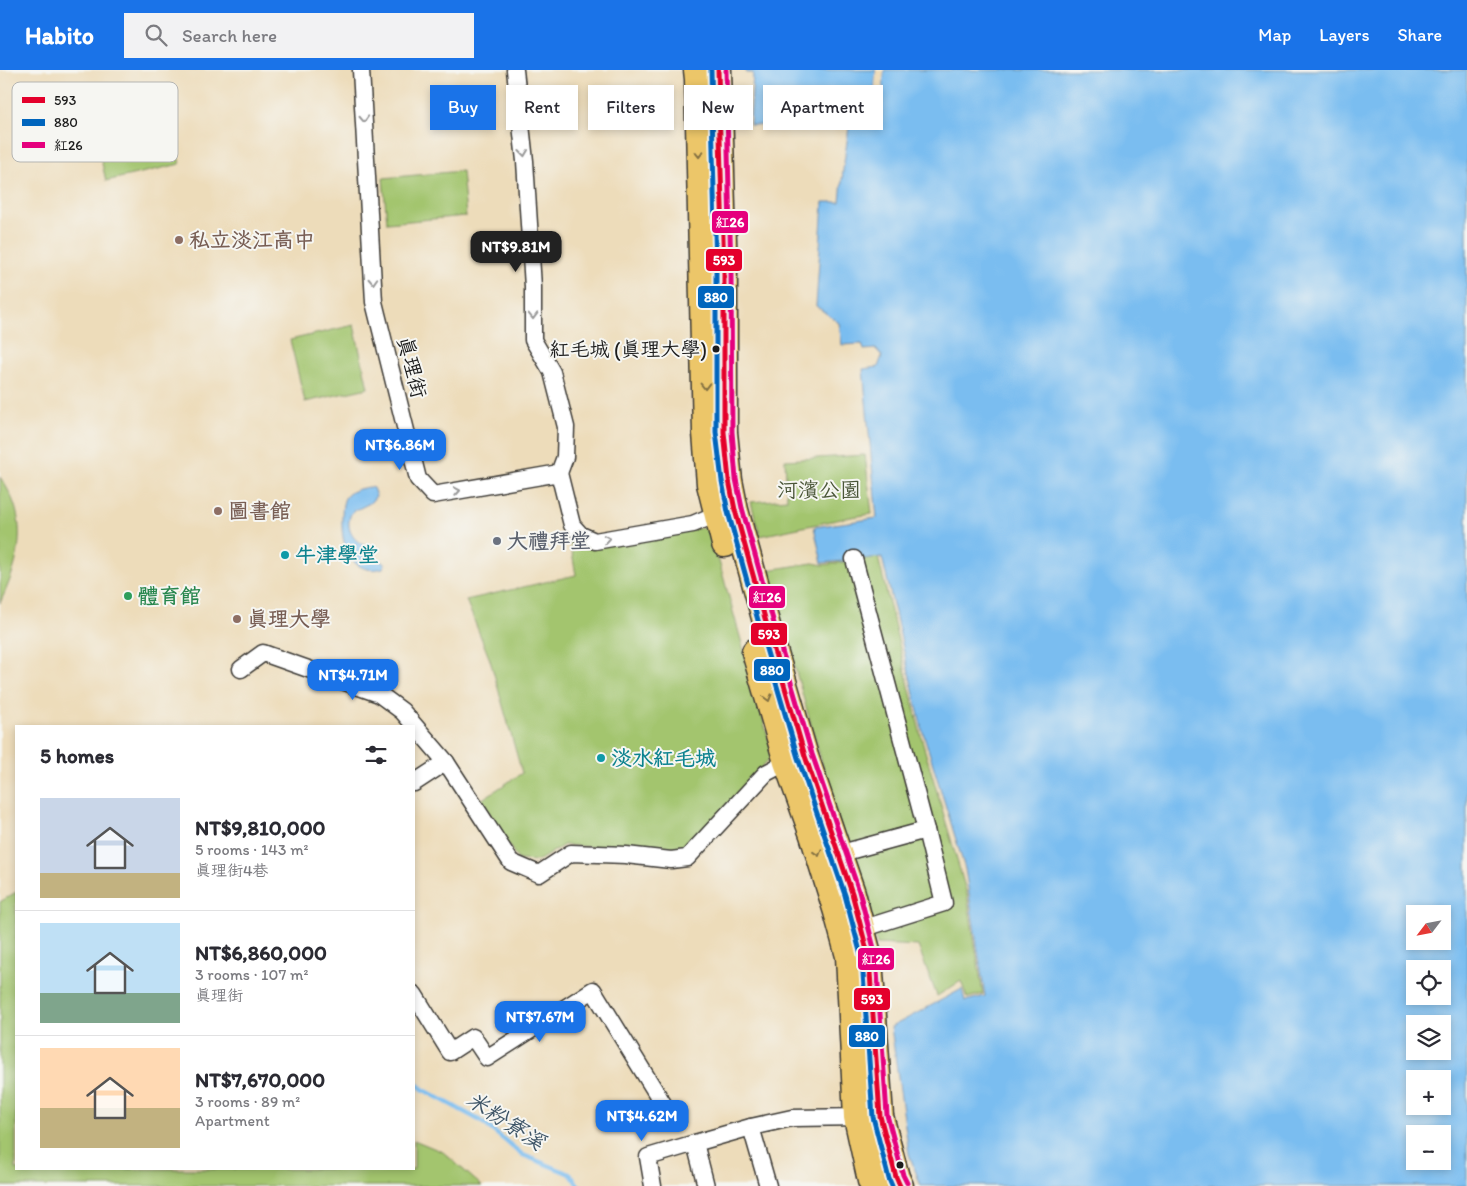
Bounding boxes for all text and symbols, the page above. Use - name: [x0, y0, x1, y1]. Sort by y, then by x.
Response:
- search box: [124, 13, 474, 58]
- text: Habito: [25, 21, 94, 50]
- icon: search: [142, 21, 170, 49]
- text: Search here: [182, 24, 277, 47]
- text: Map: [1258, 24, 1291, 46]
- text: Layers: [1319, 24, 1369, 46]
- text: Share: [1397, 24, 1442, 46]
- legend: [12, 82, 178, 162]
- chip: Buy: [430, 85, 496, 130]
- chip: Rent: [506, 85, 578, 130]
- chip: Filters: [588, 85, 674, 130]
- chip: New: [684, 85, 753, 130]
- chip: Apartment: [763, 85, 883, 130]
- text: 593: [54, 92, 77, 109]
- text: 880: [54, 114, 78, 131]
- one-way arrow: [359, 115, 369, 123]
- text: 紅26: [54, 137, 83, 154]
- one-way arrow: [518, 150, 529, 158]
- one-way arrow: [694, 150, 704, 158]
- line badge: 紅26: [711, 210, 749, 234]
- text: 紅26: [716, 214, 745, 231]
- place label: 私立淡江高中: [189, 227, 315, 252]
- pin: NT$9.81M: [464, 230, 568, 273]
- marker: 私立淡江高中: [173, 234, 185, 246]
- text: NT$9.81M: [482, 237, 550, 256]
- line badge: 593: [705, 248, 743, 272]
- text: 593: [713, 252, 736, 269]
- one-way arrow: [367, 277, 378, 285]
- line badge: 880: [697, 285, 735, 309]
- text: 880: [704, 289, 728, 306]
- one-way arrow: [528, 312, 538, 320]
- street label: 真理街: [393, 333, 432, 400]
- place label: 紅毛城 (真理大學): [549, 337, 707, 361]
- marker: 紅毛城 (真理大學): [711, 344, 721, 354]
- one-way arrow: [699, 382, 710, 390]
- pin: NT$6.86M: [348, 428, 452, 471]
- text: NT$6.86M: [365, 435, 435, 454]
- park label: 河濱公園: [777, 477, 861, 502]
- one-way arrow: [453, 487, 462, 497]
- place label: 圖書館: [228, 498, 291, 523]
- marker: 圖書館: [212, 505, 224, 517]
- place label: 大禮拜堂: [507, 528, 591, 553]
- marker: 大禮拜堂: [491, 535, 503, 547]
- one-way arrow: [603, 535, 611, 545]
- place label: 牛津學堂: [295, 542, 379, 567]
- marker: 牛津學堂: [279, 549, 291, 561]
- place label: 體育館: [138, 583, 201, 608]
- line badge: 紅26: [748, 585, 786, 609]
- text: 紅26: [753, 589, 782, 606]
- marker: 體育館: [122, 590, 134, 602]
- place label: 真理大學: [247, 606, 331, 631]
- marker: 真理大學: [231, 613, 243, 625]
- line badge: 593: [750, 622, 788, 646]
- text: 593: [758, 626, 781, 643]
- pin: NT$4.71M: [301, 658, 405, 701]
- line badge: 880: [753, 658, 791, 682]
- text: 880: [760, 662, 784, 679]
- text: NT$4.71M: [318, 665, 388, 684]
- one-way arrow: [763, 693, 773, 702]
- icon: filters: [362, 741, 390, 769]
- text: 5 homes: [40, 743, 114, 768]
- place label: 淡水紅毛城: [611, 745, 716, 770]
- marker: 淡水紅毛城: [595, 752, 607, 764]
- text: NT$9,810,000: [195, 815, 326, 840]
- icon: home: [80, 818, 140, 878]
- text: 5 rooms · 143 m²: [195, 840, 309, 859]
- one-way arrow: [813, 848, 823, 856]
- text: 真理街4巷: [195, 861, 269, 880]
- north arrow: [1406, 905, 1451, 950]
- map controls: [1406, 905, 1451, 1170]
- text: NT$6,860,000: [195, 940, 327, 965]
- icon: home: [80, 943, 140, 1003]
- line badge: 紅26: [857, 947, 895, 971]
- text: 紅26: [862, 951, 891, 968]
- button: locate: [1406, 960, 1451, 1005]
- text: 3 rooms · 107 m²: [195, 965, 308, 984]
- text: 真理街: [195, 986, 243, 1005]
- line badge: 593: [853, 987, 891, 1011]
- text: 593: [861, 991, 884, 1008]
- pin: NT$7.67M: [488, 1000, 592, 1043]
- text: NT$7.67M: [506, 1007, 574, 1026]
- button: layers: [1406, 1015, 1451, 1060]
- line badge: 880: [848, 1024, 886, 1048]
- text: 880: [855, 1028, 879, 1045]
- text: NT$7,670,000: [195, 1067, 325, 1092]
- icon: home: [80, 1068, 140, 1128]
- button: +: [1406, 1070, 1451, 1115]
- water label: 米粉寮溪: [461, 1085, 551, 1156]
- text: 3 rooms · 89 m²: [195, 1092, 300, 1111]
- pin: NT$4.62M: [590, 1100, 694, 1142]
- text: NT$4.62M: [607, 1106, 677, 1125]
- text: Apartment: [195, 1111, 270, 1130]
- button: −: [1406, 1125, 1451, 1170]
- unlabelled marker: [895, 1160, 905, 1170]

